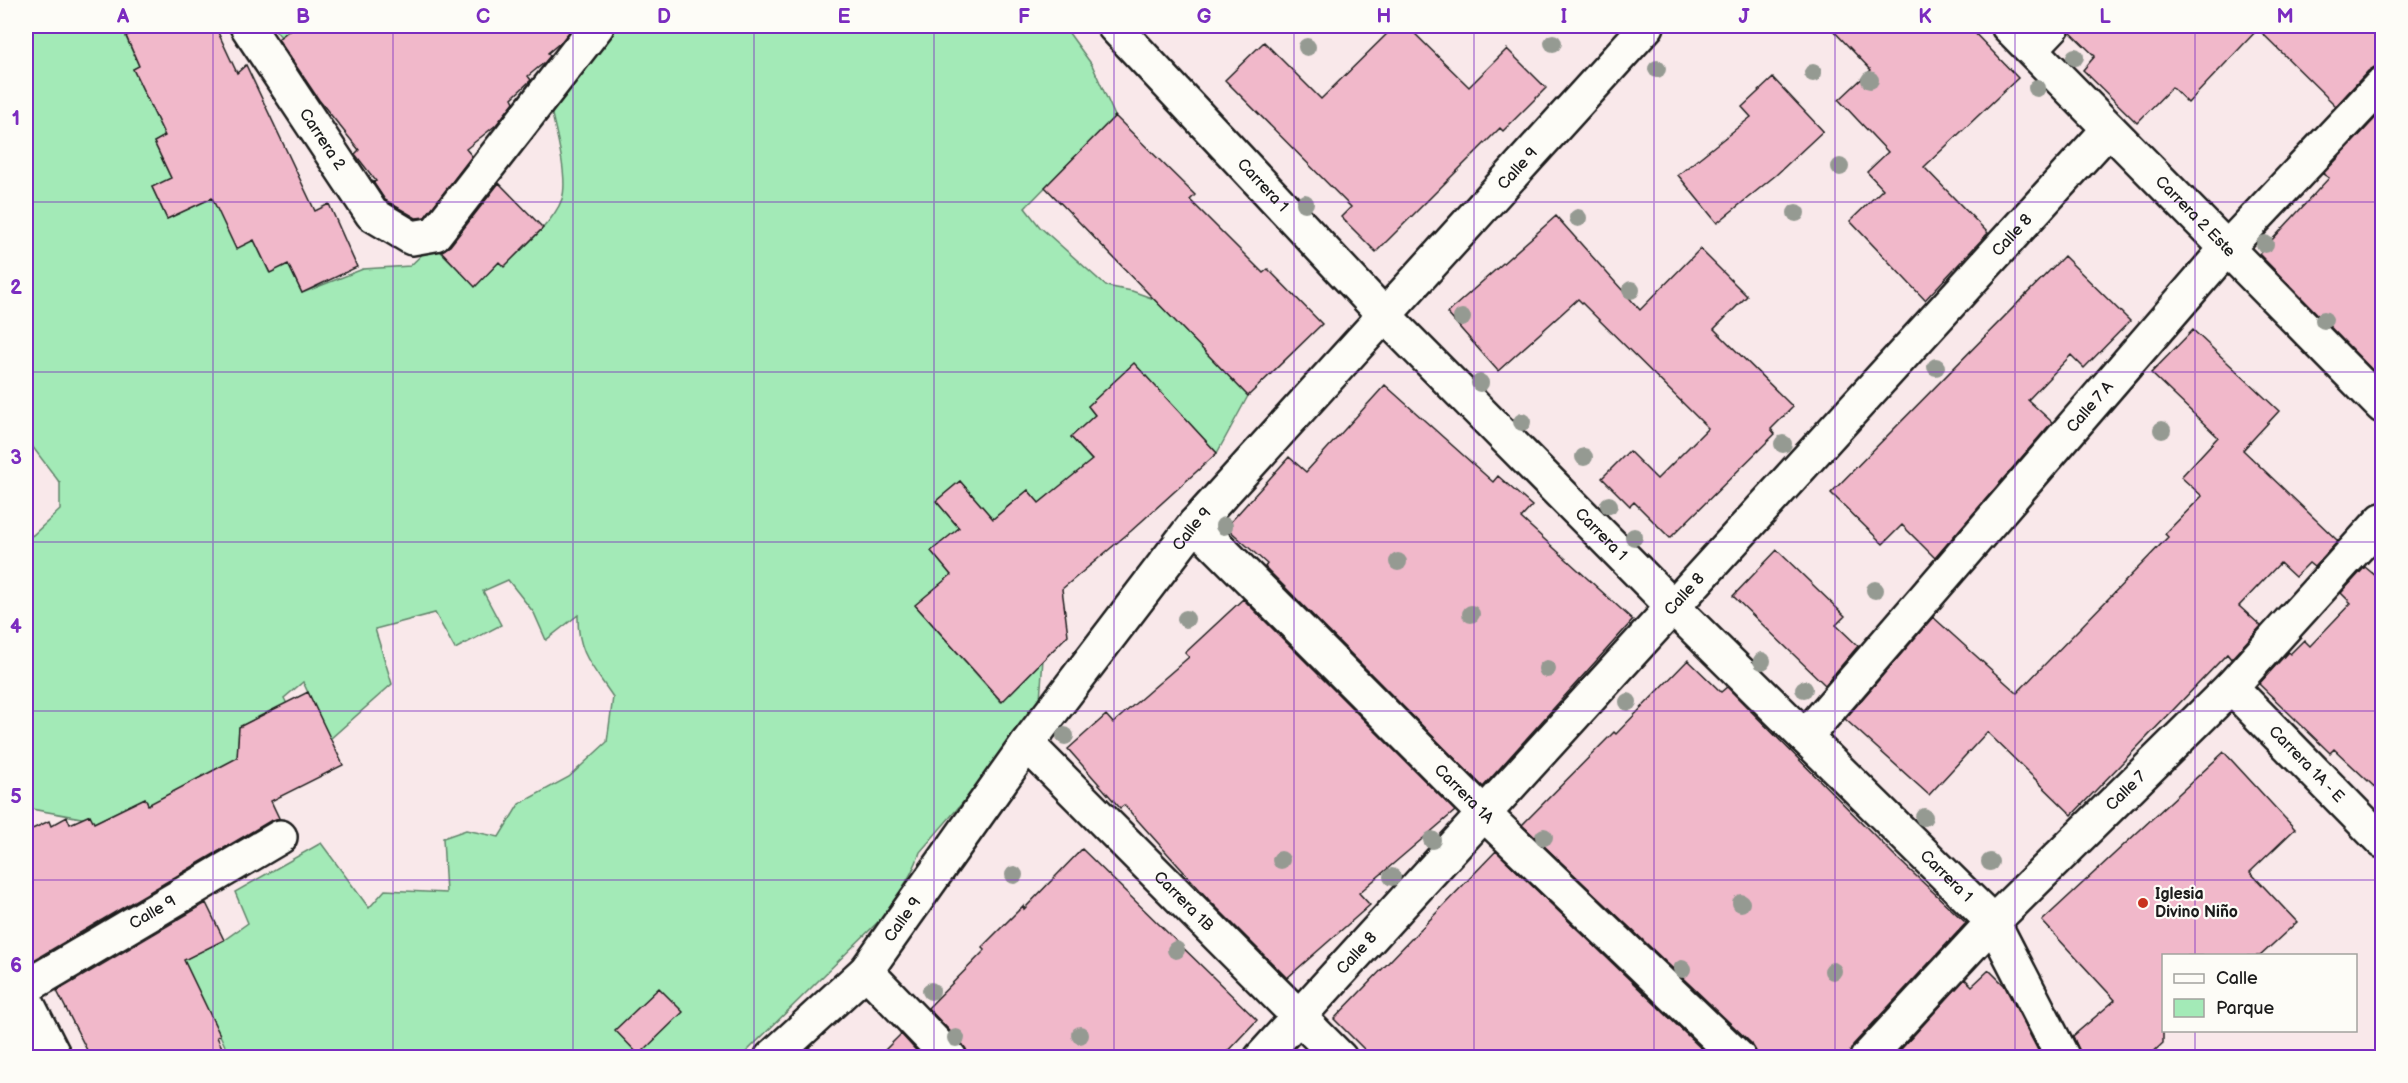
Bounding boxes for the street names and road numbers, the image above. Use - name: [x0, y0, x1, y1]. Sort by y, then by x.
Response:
- street label: Carrera 2: [295, 105, 350, 174]
- street label: Calle 9: [1494, 143, 1542, 194]
- street label: Carrera 1: [1233, 155, 1292, 216]
- street label: Carrera 2 Este: [2151, 172, 2240, 261]
- street label: Calle 8: [1988, 210, 2036, 260]
- street label: Calle 7 A: [2062, 377, 2117, 437]
- street label: Calle 9: [1169, 503, 1215, 555]
- street label: Carrera 1: [1571, 504, 1631, 564]
- street label: Calle 8: [1660, 569, 1708, 619]
- street label: Carrera 1A - E: [2265, 722, 2348, 806]
- street label: Carrera 1A: [1430, 760, 1498, 828]
- street label: Calle 7: [2102, 767, 2150, 815]
- street label: Carrera 1: [1916, 846, 1977, 906]
- street label: Carrera 1B: [1150, 867, 1218, 935]
- street label: Calle 9: [126, 891, 179, 933]
- street label: Calle 9: [880, 893, 925, 946]
- street label: Calle 8: [1333, 928, 1381, 978]

